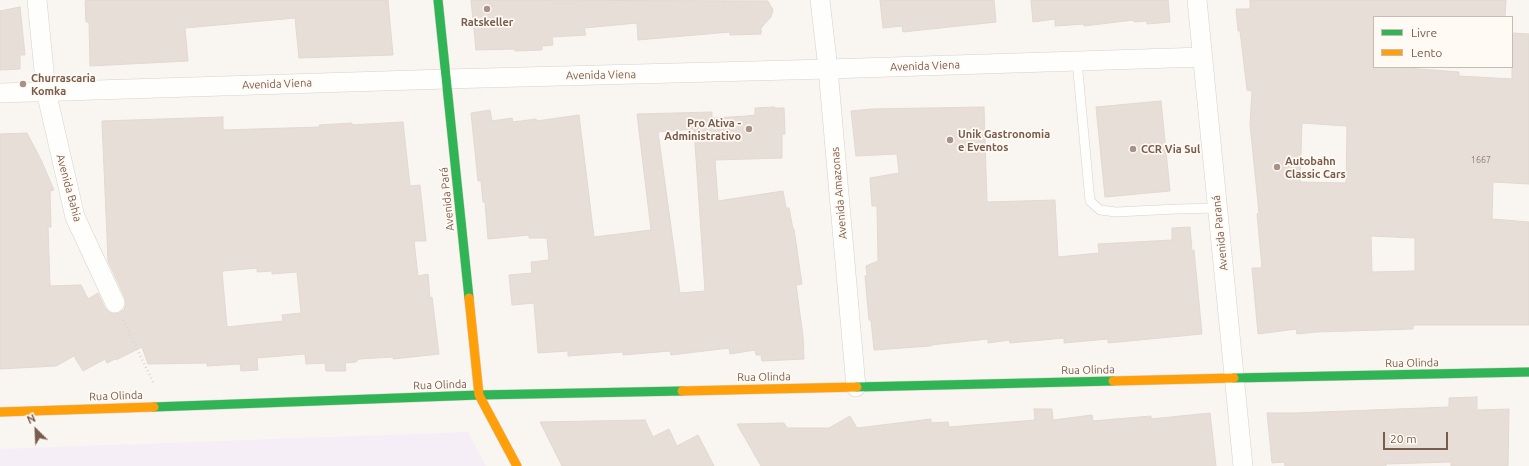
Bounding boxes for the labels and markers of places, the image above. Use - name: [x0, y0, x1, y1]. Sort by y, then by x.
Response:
- marker: Ratskeller: [482, 4, 492, 14]
- place label: Ratskeller: [461, 15, 513, 29]
- place label: Churrascaria Komka: [31, 71, 96, 97]
- marker: Churrascaria Komka: [18, 79, 28, 89]
- place label: Pro Ativa - Administrativo: [664, 116, 741, 142]
- marker: Pro Ativa - Administrativo: [744, 124, 754, 134]
- place label: Unik Gastronomia e Eventos: [958, 127, 1050, 153]
- marker: Unik Gastronomia e Eventos: [945, 135, 955, 145]
- place label: CCR Via Sul: [1141, 142, 1200, 156]
- marker: CCR Via Sul: [1128, 144, 1138, 154]
- place label: Autobahn Classic Cars: [1285, 154, 1346, 180]
- marker: Autobahn Classic Cars: [1272, 162, 1282, 172]

